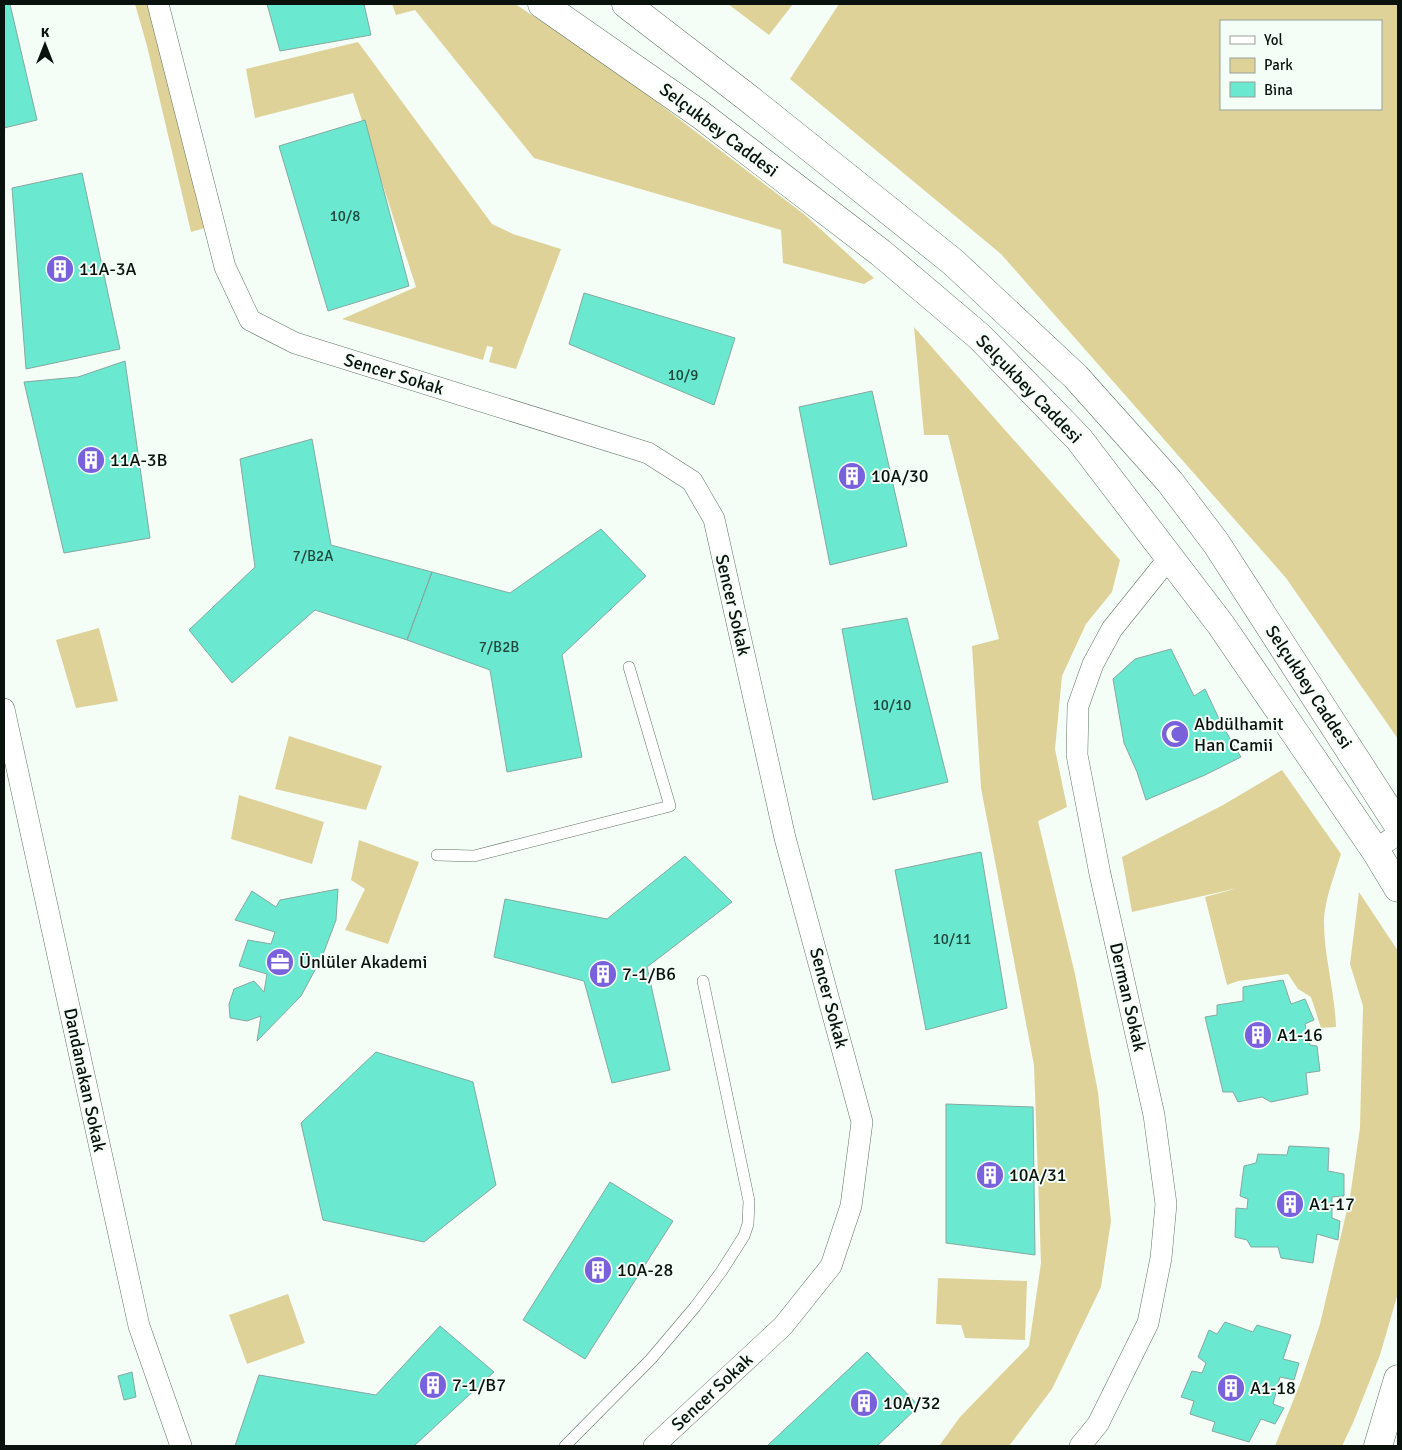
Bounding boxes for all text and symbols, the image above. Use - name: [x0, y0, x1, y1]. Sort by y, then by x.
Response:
- north arrow: [20, 20, 70, 70]
- legend: [1220, 20, 1382, 110]
- text: K: [41, 24, 50, 41]
- text: Yol: [1264, 31, 1283, 49]
- text: Park: [1264, 56, 1293, 74]
- street label: Selçukbey Caddesi: [655, 78, 783, 182]
- text: Bina: [1264, 81, 1293, 99]
- house number: 10/8: [330, 207, 360, 225]
- building icon: 11A-3A: [45, 254, 75, 284]
- place label: 11A-3A: [79, 258, 136, 280]
- street label: Selçukbey Caddesi: [971, 330, 1087, 448]
- street label: Sencer Sokak: [341, 348, 447, 400]
- house number: 10/9: [668, 366, 698, 384]
- building icon: 11A-3B: [76, 445, 106, 475]
- place label: 11A-3B: [110, 449, 167, 471]
- building icon: 10A/30: [837, 461, 867, 491]
- place label: 10A/30: [871, 465, 928, 487]
- house number: 7/B2A: [293, 547, 333, 565]
- street label: Sencer Sokak: [711, 552, 755, 658]
- street label: Selçukbey Caddesi: [1261, 621, 1357, 753]
- house number: 7/B2B: [479, 638, 519, 656]
- house number: 10/10: [873, 696, 911, 714]
- place label: Abdülhamit Han Camii: [1194, 713, 1284, 756]
- mosque icon: Abdülhamit Han Camii: [1160, 719, 1190, 749]
- house number: 10/11: [933, 930, 971, 948]
- street label: Derman Sokak: [1105, 940, 1151, 1054]
- street label: Sencer Sokak: [805, 945, 853, 1051]
- office icon: Ünlüler Akademi: [265, 947, 295, 977]
- place label: Ünlüler Akademi: [299, 951, 427, 973]
- building icon: 7-1/B6: [588, 959, 618, 989]
- place label: 7-1/B6: [622, 963, 676, 985]
- street label: Dandanakan Sokak: [59, 1006, 111, 1154]
- building icon: A1-16: [1243, 1020, 1273, 1050]
- place label: A1-16: [1277, 1024, 1323, 1046]
- building icon: 10A/31: [975, 1160, 1005, 1190]
- place label: 10A/31: [1009, 1164, 1066, 1186]
- building icon: A1-17: [1275, 1189, 1305, 1219]
- place label: A1-17: [1309, 1193, 1355, 1215]
- building icon: 10A-28: [583, 1255, 613, 1285]
- place label: 10A-28: [617, 1259, 673, 1281]
- street label: Sencer Sokak: [667, 1349, 757, 1435]
- building icon: 7-1/B7: [418, 1370, 448, 1400]
- building icon: A1-18: [1216, 1373, 1246, 1403]
- place label: 7-1/B7: [452, 1374, 506, 1396]
- place label: A1-18: [1250, 1377, 1296, 1399]
- building icon: 10A/32: [849, 1388, 879, 1418]
- place label: 10A/32: [883, 1392, 940, 1414]

